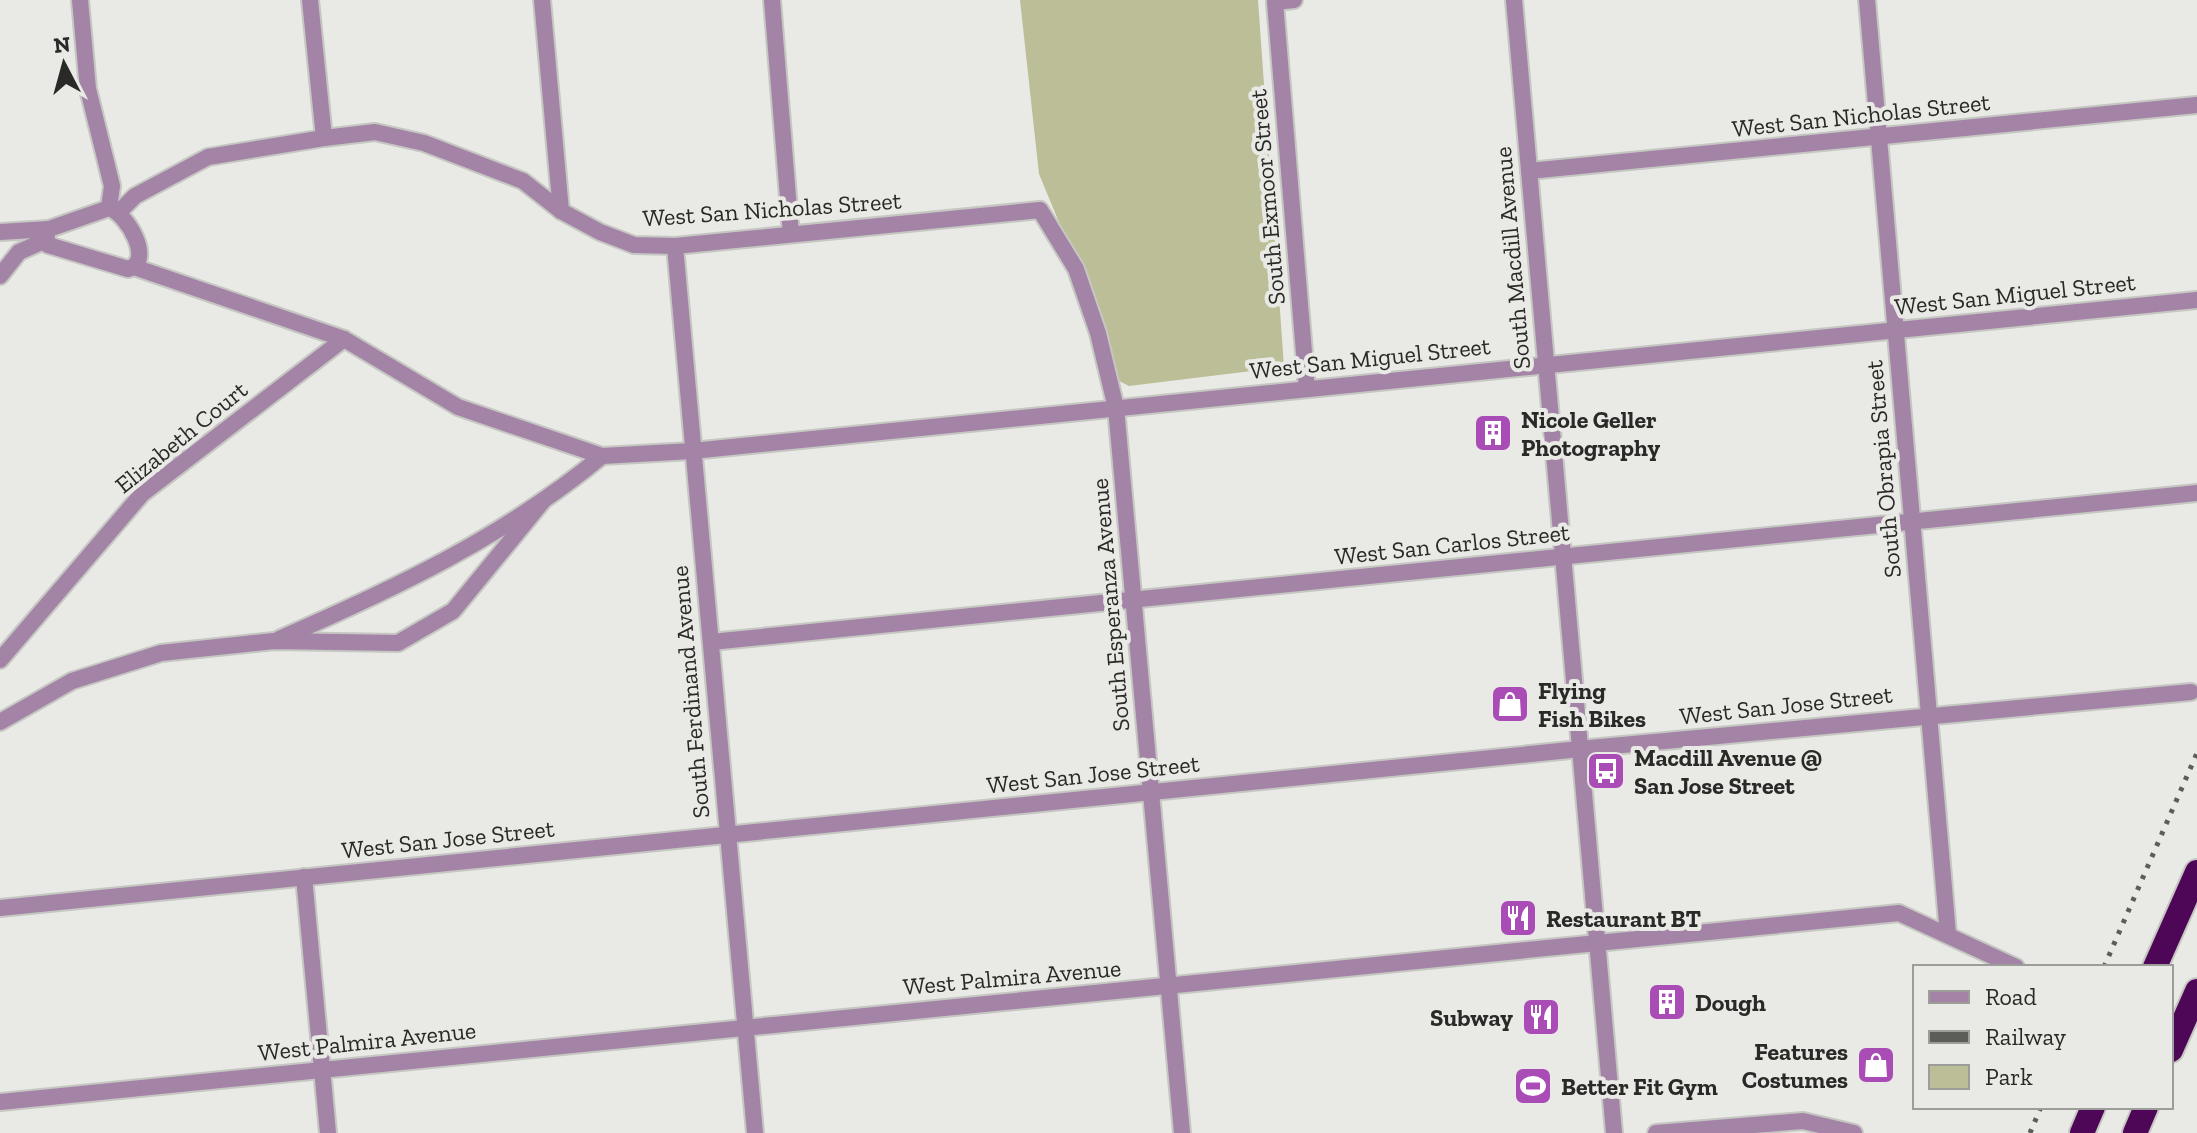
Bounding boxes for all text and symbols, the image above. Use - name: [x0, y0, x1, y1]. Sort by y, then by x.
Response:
- north arrow: [24, 24, 104, 104]
- text: N: [52, 30, 72, 59]
- street label: West San Nicholas Street: [1731, 87, 1991, 143]
- street label: South Exmoor Street: [1243, 88, 1291, 306]
- street label: South Macdill Avenue: [1488, 146, 1536, 370]
- street label: West San Nicholas Street: [642, 185, 902, 233]
- street label: West San Miguel Street: [1893, 267, 2137, 321]
- street label: West San Miguel Street: [1248, 331, 1492, 385]
- street label: South Obrapia Street: [1859, 359, 1907, 579]
- street label: Elizabeth Court: [109, 375, 253, 499]
- place label: Nicole Geller Photography: [1521, 405, 1660, 462]
- building icon: Nicole Geller Photography: [1472, 412, 1514, 454]
- street label: South Esperanza Avenue: [1084, 477, 1136, 733]
- street label: West San Carlos Street: [1333, 517, 1571, 571]
- street label: South Ferdinand Avenue: [665, 565, 715, 819]
- place label: Flying Fish Bikes: [1538, 676, 1646, 733]
- street label: West San Jose Street: [1678, 679, 1894, 731]
- shop icon: Flying Fish Bikes: [1489, 683, 1531, 725]
- place label: Macdill Avenue @ San Jose Street: [1634, 743, 1822, 800]
- street label: West San Jose Street: [985, 748, 1201, 800]
- bus stop icon: Macdill Avenue @ San Jose Street: [1585, 750, 1627, 792]
- street label: West San Jose Street: [340, 813, 556, 865]
- restaurant icon: Restaurant BT: [1497, 897, 1539, 939]
- place label: Restaurant BT: [1546, 904, 1701, 933]
- street label: West Palmira Avenue: [902, 953, 1122, 1001]
- legend: [1913, 965, 2173, 1109]
- building icon: Dough: [1646, 981, 1688, 1023]
- text: Road: [1985, 982, 2037, 1011]
- place label: Dough: [1695, 988, 1766, 1017]
- restaurant icon: Subway: [1520, 996, 1562, 1038]
- place label: Subway: [1430, 1003, 1513, 1032]
- street label: West Palmira Avenue: [257, 1015, 477, 1067]
- text: Railway: [1985, 1022, 2067, 1051]
- place label: Features Costumes: [1742, 1037, 1848, 1094]
- shop icon: Features Costumes: [1855, 1044, 1897, 1086]
- text: Park: [1985, 1062, 2033, 1091]
- sports icon: Better Fit Gym: [1512, 1065, 1554, 1107]
- place label: Better Fit Gym: [1561, 1072, 1718, 1101]

